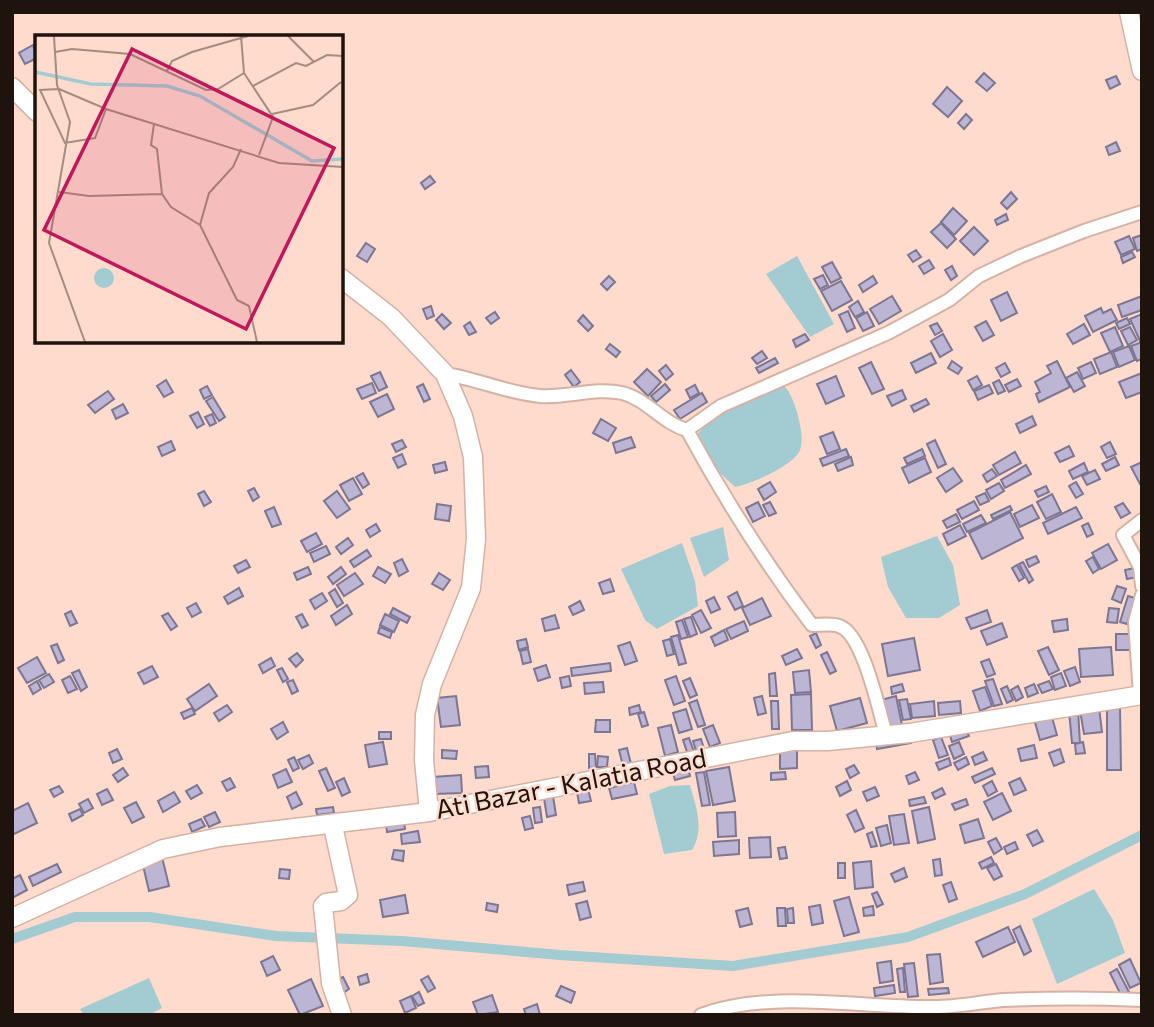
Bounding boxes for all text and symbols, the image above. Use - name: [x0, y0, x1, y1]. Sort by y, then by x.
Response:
- inset map: [35, 35, 343, 343]
- street label: Ati Bazar - Kalatia Road: [433, 741, 709, 824]

